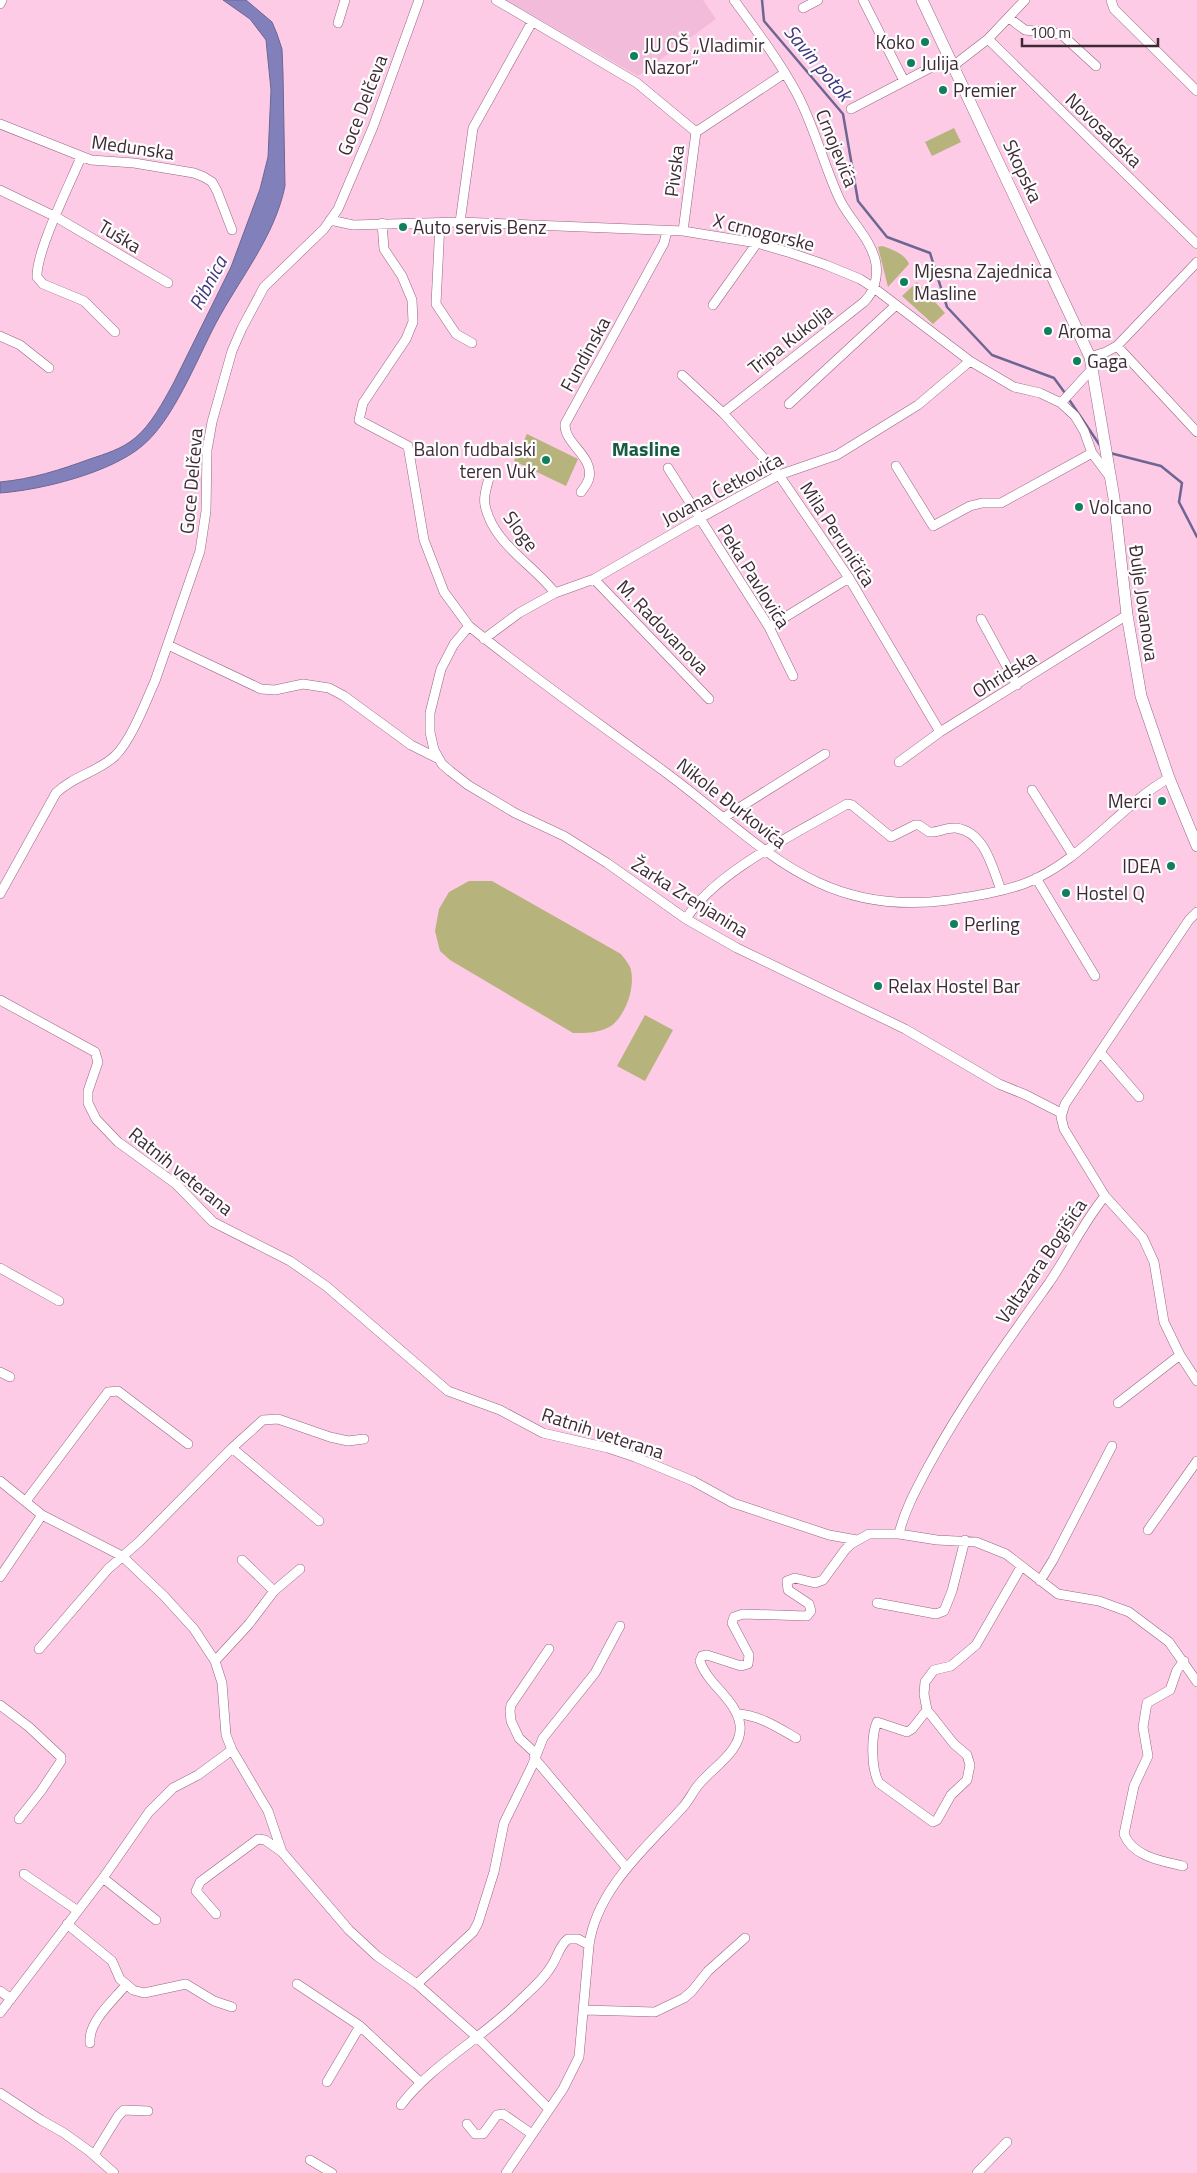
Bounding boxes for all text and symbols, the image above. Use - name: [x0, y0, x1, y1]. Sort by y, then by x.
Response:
- scale bar: [1022, 15, 1158, 47]
- water label: Savin potok: [777, 17, 861, 110]
- text: 100 m: [1030, 21, 1071, 44]
- place label: Koko: [876, 27, 915, 56]
- place label: JU OŠ „Vladimir Nazor“: [644, 30, 765, 81]
- marker: Koko: [919, 36, 931, 48]
- place label: Julija: [921, 48, 959, 77]
- street label: Goce Delčeva: [329, 50, 394, 160]
- marker: JU OŠ „Vladimir Nazor“: [628, 50, 640, 62]
- marker: Julija: [905, 57, 917, 69]
- place label: Premier: [953, 75, 1017, 104]
- marker: Premier: [937, 84, 949, 96]
- street label: Novosadska: [1059, 85, 1150, 174]
- street label: Crnojevića: [809, 104, 866, 192]
- street label: Medunska: [90, 126, 177, 167]
- street label: Skopska: [996, 134, 1051, 208]
- street label: Pivska: [656, 143, 691, 198]
- street label: X crnogorske: [710, 205, 818, 258]
- street label: Tuška: [93, 211, 148, 260]
- place label: Auto servis Benz: [413, 212, 547, 241]
- marker: Auto servis Benz: [397, 221, 409, 233]
- water label: Ribnica: [180, 249, 235, 315]
- place label: Mjesna Zajednica Masline: [914, 256, 1053, 307]
- marker: Mjesna Zajednica Masline: [898, 276, 910, 288]
- street label: Tripa Kukolja: [741, 296, 839, 381]
- street label: Fundinska: [552, 311, 617, 397]
- place label: Aroma: [1058, 316, 1112, 345]
- marker: Aroma: [1042, 325, 1054, 337]
- place label: Gaga: [1087, 346, 1128, 375]
- marker: Gaga: [1071, 355, 1083, 367]
- street label: Goce Delčeva: [171, 426, 210, 535]
- district label: Masline: [612, 433, 680, 464]
- place label: Balon fudbalski teren Vuk: [414, 434, 536, 485]
- street label: Jovana Ćetkovića: [656, 444, 788, 533]
- marker: Balon fudbalski teren Vuk: [540, 454, 552, 466]
- street label: Mila Peruničića: [794, 475, 884, 592]
- place label: Volcano: [1089, 492, 1152, 521]
- marker: Volcano: [1073, 501, 1085, 513]
- street label: Sloge: [497, 504, 546, 557]
- street label: Peka Pavlovića: [711, 518, 798, 634]
- street label: Đulje Jovanova: [1122, 543, 1167, 663]
- street label: M. Radovanova: [610, 573, 717, 681]
- street label: Ohridska: [966, 642, 1042, 705]
- street label: Nikole Đurkovića: [671, 750, 794, 855]
- place label: Merci: [1108, 786, 1152, 815]
- marker: Merci: [1156, 795, 1168, 807]
- street label: Žarka Zrenjanina: [626, 849, 755, 944]
- place label: IDEA: [1122, 851, 1161, 880]
- marker: IDEA: [1165, 860, 1177, 872]
- place label: Hostel Q: [1076, 878, 1145, 907]
- marker: Hostel Q: [1060, 887, 1072, 899]
- place label: Perling: [964, 909, 1020, 938]
- marker: Perling: [948, 918, 960, 930]
- place label: Relax Hostel Bar: [888, 971, 1020, 1000]
- marker: Relax Hostel Bar: [872, 980, 884, 992]
- street label: Ratnih veterana: [123, 1119, 240, 1222]
- street label: Valtazara Bogišića: [988, 1192, 1094, 1329]
- street label: Ratnih veterana: [538, 1399, 669, 1466]

